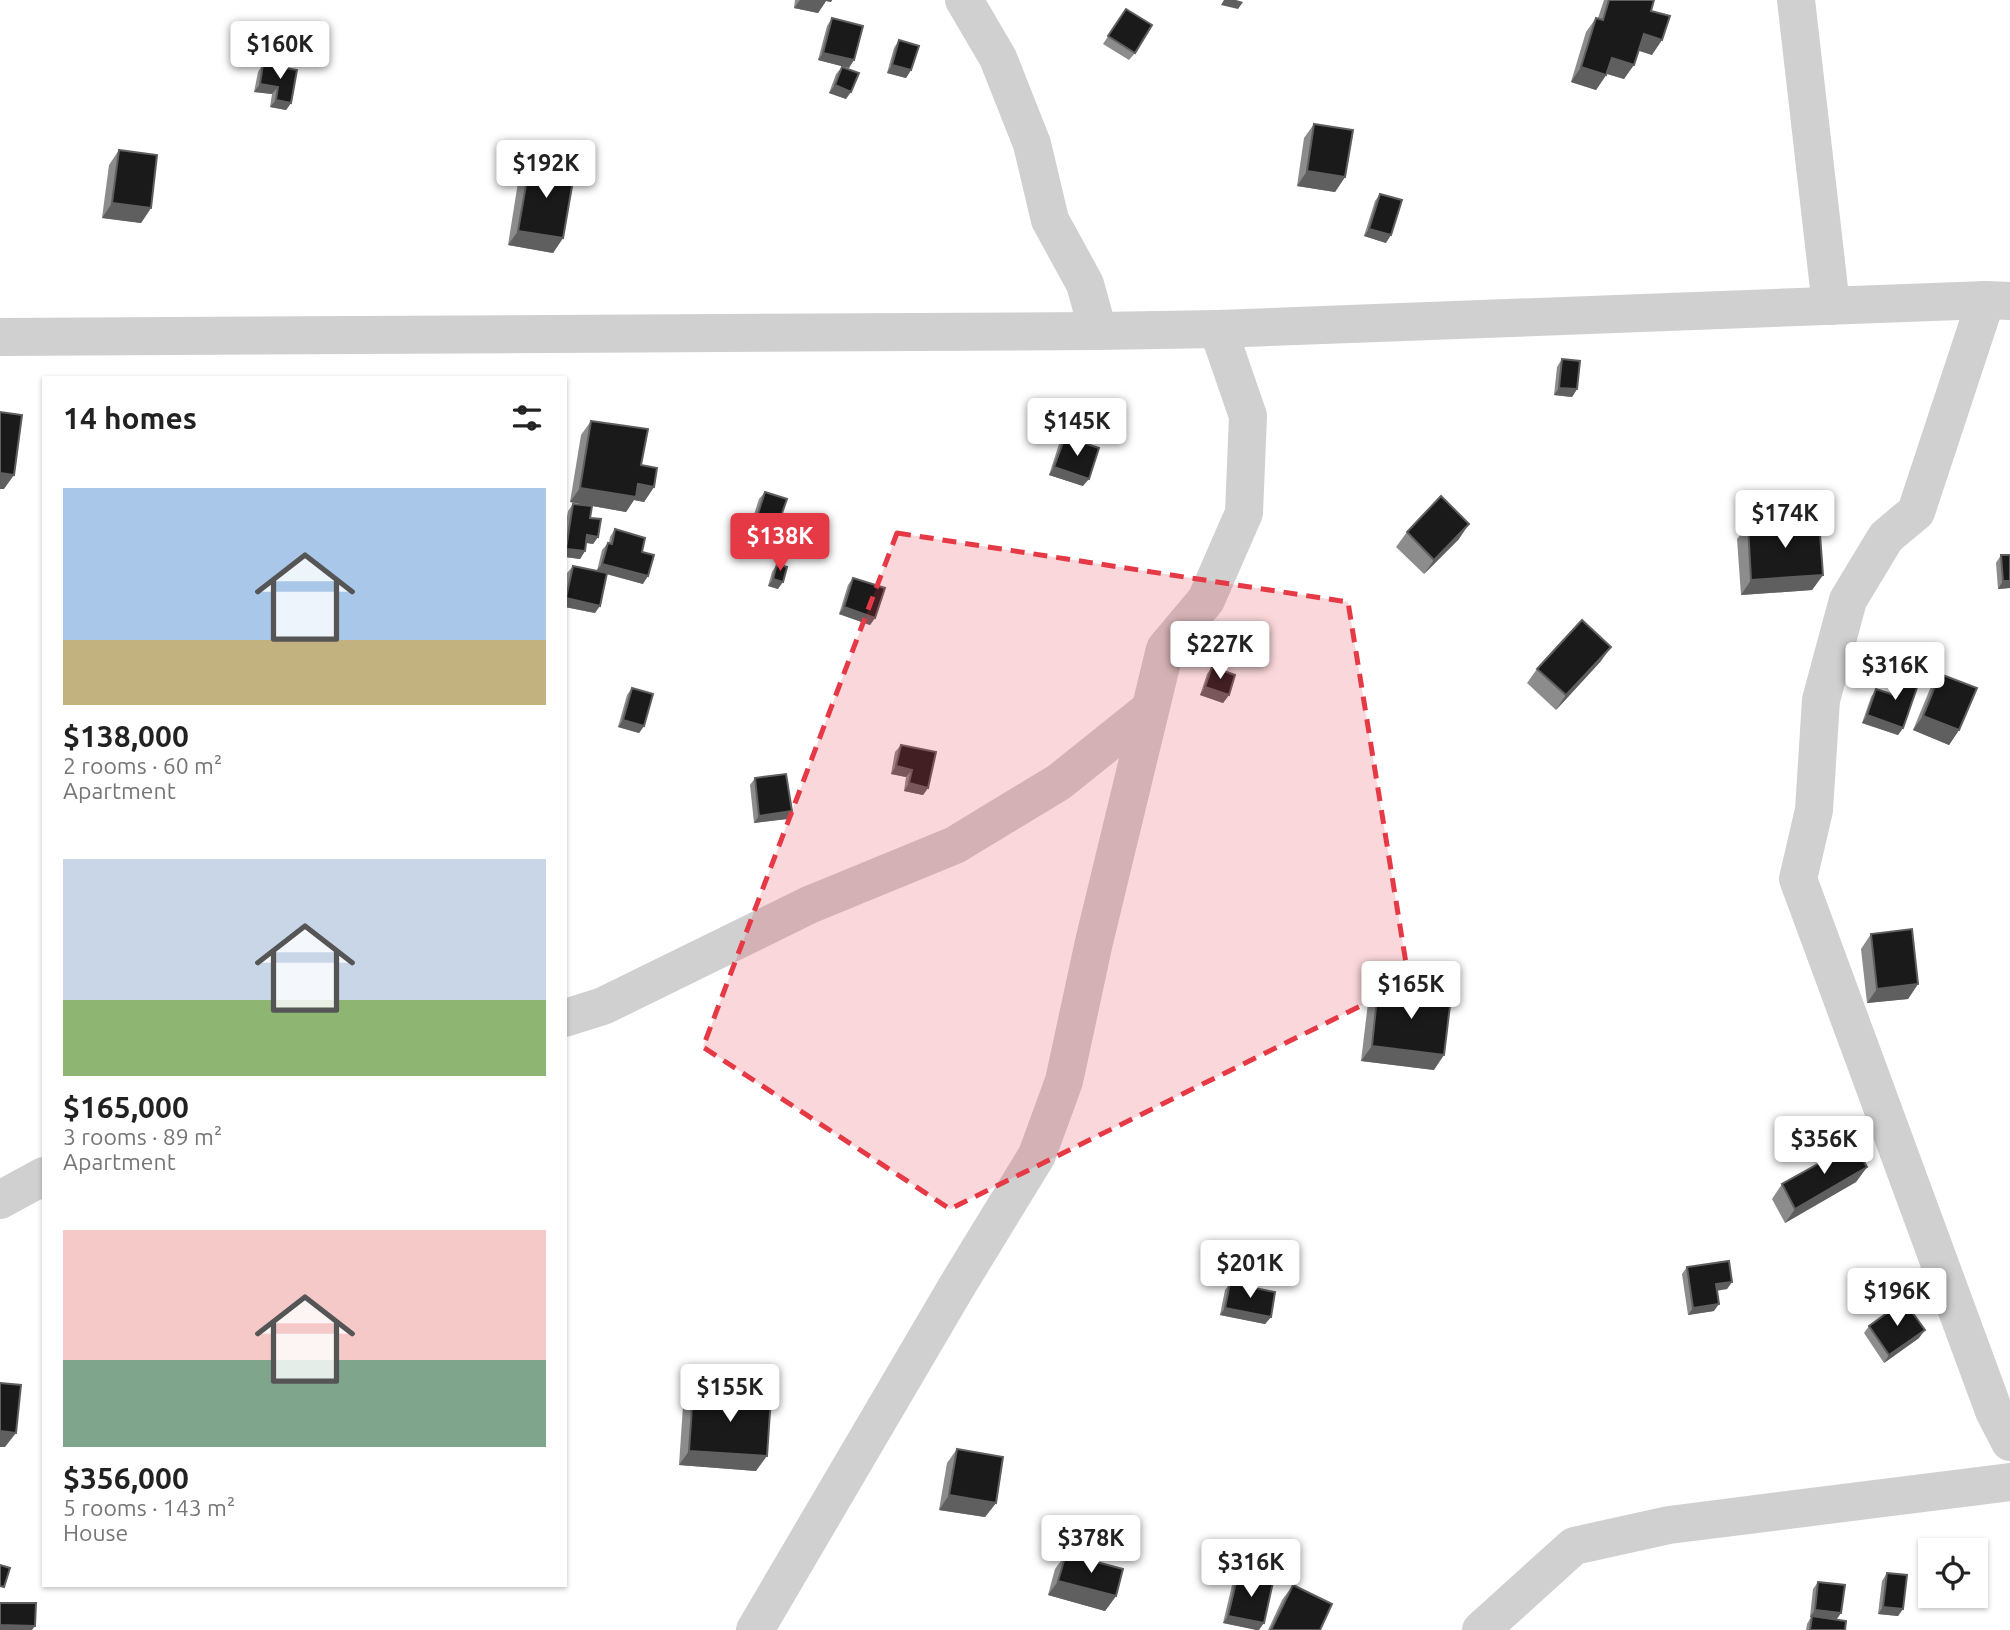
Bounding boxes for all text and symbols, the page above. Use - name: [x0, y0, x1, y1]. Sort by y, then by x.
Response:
- pin: $160K: [231, 22, 329, 81]
- text: $160K: [246, 31, 314, 56]
- pin: $192K: [497, 140, 595, 200]
- text: $192K: [512, 150, 580, 175]
- pin: $145K: [1028, 398, 1126, 458]
- icon: filters: [508, 399, 546, 437]
- text: 14 homes: [63, 401, 197, 435]
- text: $145K: [1043, 408, 1111, 433]
- pin: $174K: [1736, 490, 1834, 550]
- text: $174K: [1751, 500, 1819, 525]
- pin: $138K: [731, 514, 829, 573]
- text: $138K: [746, 523, 814, 548]
- icon: home: [242, 534, 368, 660]
- pin: $227K: [1171, 622, 1269, 681]
- text: $227K: [1186, 631, 1254, 656]
- pin: $316K: [1846, 642, 1944, 702]
- text: $316K: [1861, 652, 1929, 677]
- text: $138,000: [63, 719, 189, 753]
- text: 2 rooms · 60 m²: [63, 753, 222, 778]
- text: Apartment: [63, 778, 176, 803]
- icon: home: [242, 905, 368, 1031]
- pin: $165K: [1362, 962, 1460, 1021]
- text: $165K: [1377, 971, 1445, 996]
- text: $165,000: [63, 1090, 189, 1124]
- pin: $356K: [1775, 1116, 1873, 1176]
- text: 3 rooms · 89 m²: [63, 1124, 222, 1149]
- text: $356K: [1790, 1126, 1858, 1151]
- text: Apartment: [63, 1149, 176, 1174]
- pin: $201K: [1201, 1240, 1299, 1300]
- text: $201K: [1216, 1250, 1284, 1275]
- pin: $196K: [1848, 1268, 1946, 1328]
- icon: home: [242, 1276, 368, 1402]
- text: $196K: [1863, 1278, 1931, 1303]
- pin: $155K: [681, 1364, 779, 1424]
- text: $155K: [696, 1374, 764, 1399]
- text: $356,000: [63, 1461, 189, 1495]
- text: 5 rooms · 143 m²: [63, 1495, 235, 1520]
- pin: $378K: [1042, 1516, 1140, 1575]
- text: House: [63, 1520, 128, 1545]
- text: $378K: [1057, 1525, 1125, 1550]
- map controls: [1918, 1538, 1988, 1608]
- button: locate: [1918, 1538, 1988, 1608]
- pin: $316K: [1202, 1540, 1300, 1599]
- text: $316K: [1217, 1549, 1285, 1574]

